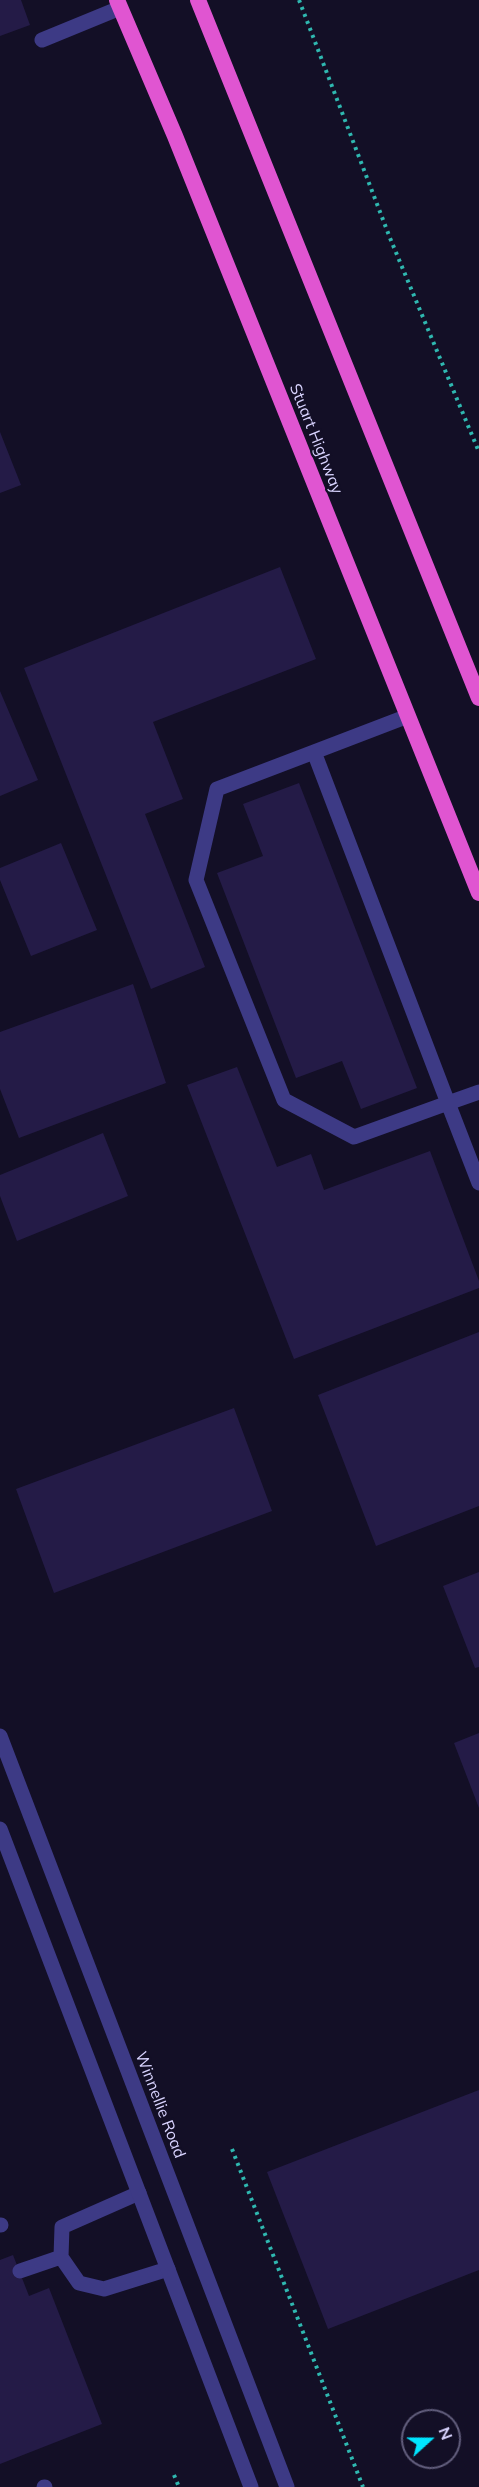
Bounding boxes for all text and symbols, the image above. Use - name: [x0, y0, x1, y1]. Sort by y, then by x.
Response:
- street label: Stuart Highway: [285, 381, 347, 497]
- street label: Winnellie Road: [131, 2049, 189, 2161]
- north arrow: [401, 2409, 461, 2469]
- text: N: [434, 2424, 457, 2442]

